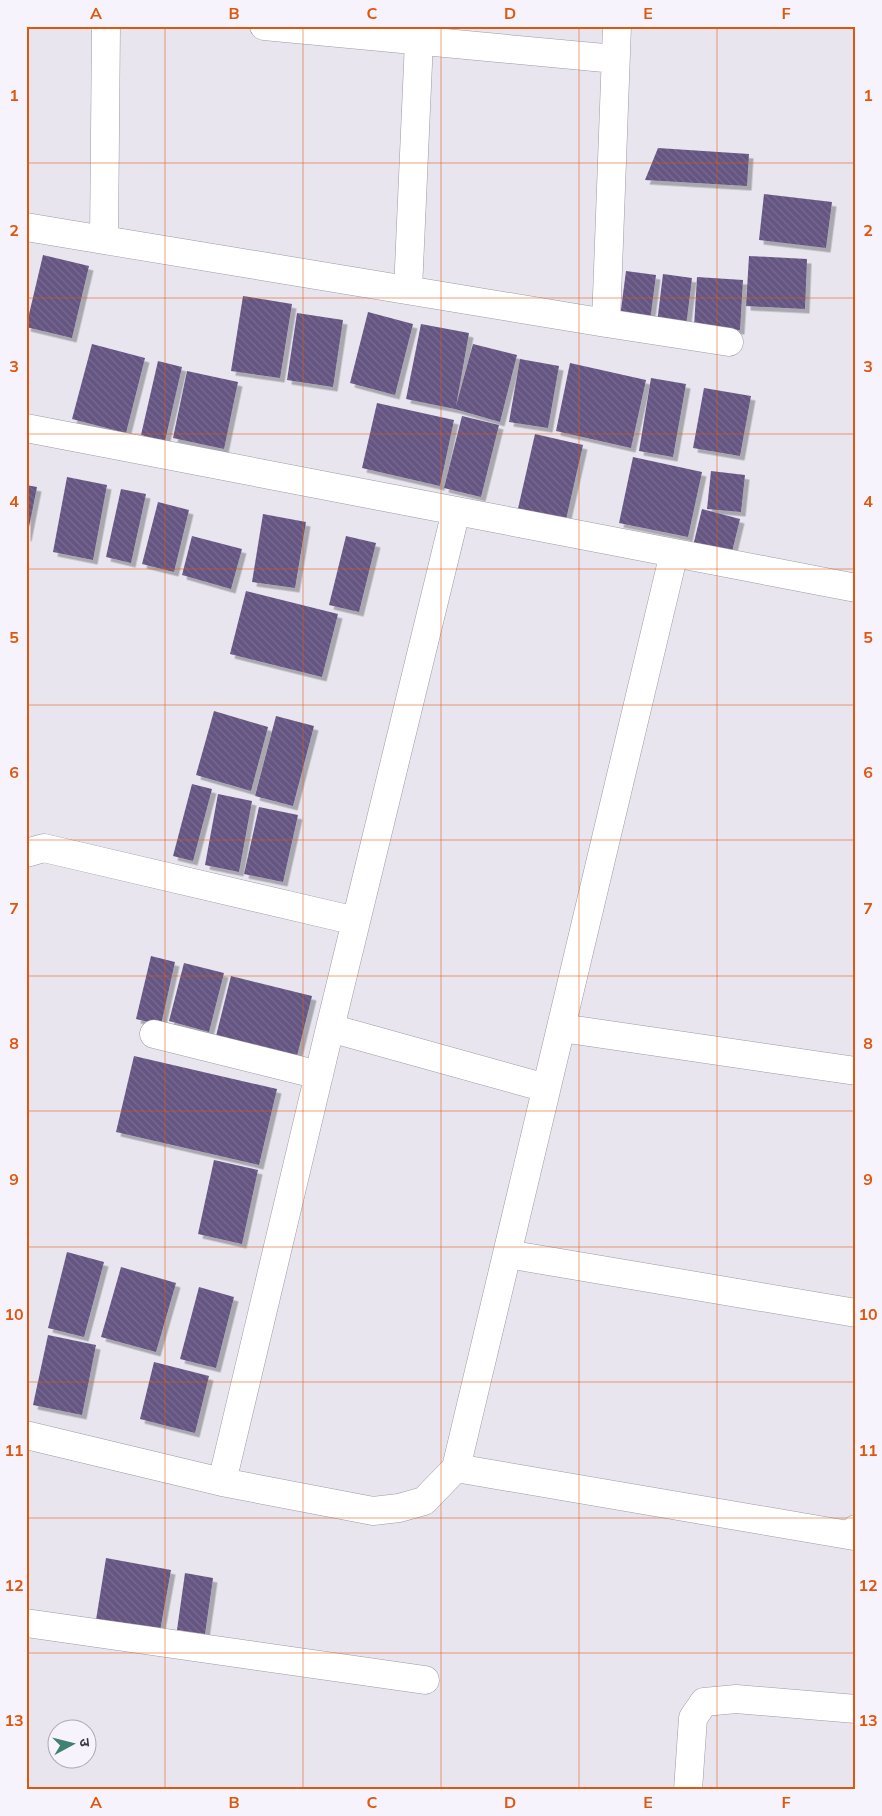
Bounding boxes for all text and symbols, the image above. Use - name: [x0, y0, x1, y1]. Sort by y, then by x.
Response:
- text: A: [90, 3, 102, 23]
- text: B: [228, 3, 240, 23]
- text: C: [367, 3, 378, 23]
- text: D: [504, 3, 516, 23]
- text: E: [643, 3, 653, 23]
- text: F: [781, 3, 791, 23]
- text: 1: [9, 85, 19, 105]
- text: 1: [863, 85, 873, 105]
- text: 2: [9, 220, 19, 240]
- text: 2: [863, 220, 873, 240]
- text: 3: [9, 356, 19, 376]
- text: 3: [863, 356, 873, 376]
- text: 4: [9, 491, 19, 511]
- text: 4: [863, 491, 873, 511]
- text: 5: [9, 627, 19, 647]
- text: 5: [863, 627, 873, 647]
- text: 6: [9, 762, 19, 782]
- text: 6: [863, 762, 873, 782]
- text: 7: [9, 898, 19, 918]
- text: 7: [863, 898, 873, 918]
- text: 8: [9, 1033, 19, 1053]
- text: 8: [863, 1033, 873, 1053]
- text: 9: [9, 1169, 19, 1189]
- text: 9: [863, 1169, 873, 1189]
- text: 10: [4, 1304, 24, 1324]
- text: 10: [858, 1304, 878, 1324]
- text: 11: [4, 1440, 24, 1460]
- text: 11: [858, 1440, 878, 1460]
- text: 12: [4, 1575, 24, 1595]
- text: 12: [858, 1575, 878, 1595]
- text: 13: [4, 1710, 24, 1730]
- text: 13: [858, 1710, 878, 1730]
- north arrow: [48, 1718, 98, 1768]
- text: उ: [75, 1737, 94, 1748]
- text: A: [90, 1792, 102, 1812]
- text: B: [228, 1792, 240, 1812]
- text: C: [367, 1792, 378, 1812]
- text: D: [504, 1792, 516, 1812]
- text: E: [643, 1792, 653, 1812]
- text: F: [781, 1792, 791, 1812]

